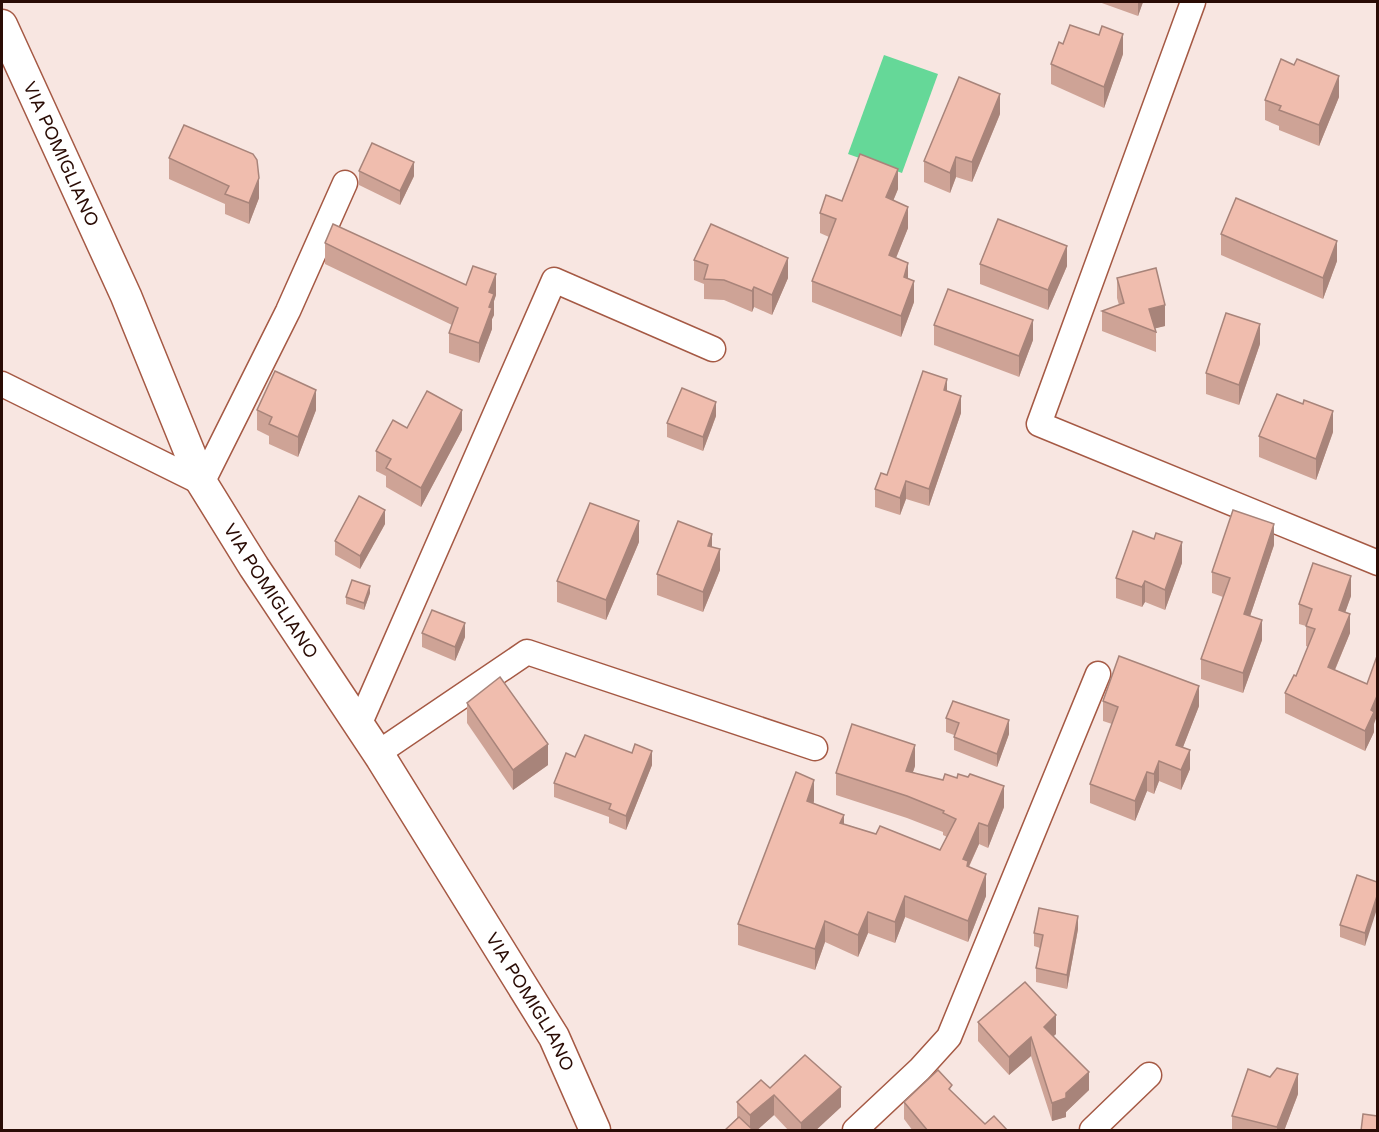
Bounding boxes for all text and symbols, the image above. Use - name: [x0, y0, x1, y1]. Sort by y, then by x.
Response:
- street label: VIA POMIGLIANO: [18, 78, 104, 230]
- street label: VIA POMIGLIANO: [219, 520, 323, 663]
- street label: VIA POMIGLIANO: [481, 929, 579, 1074]

